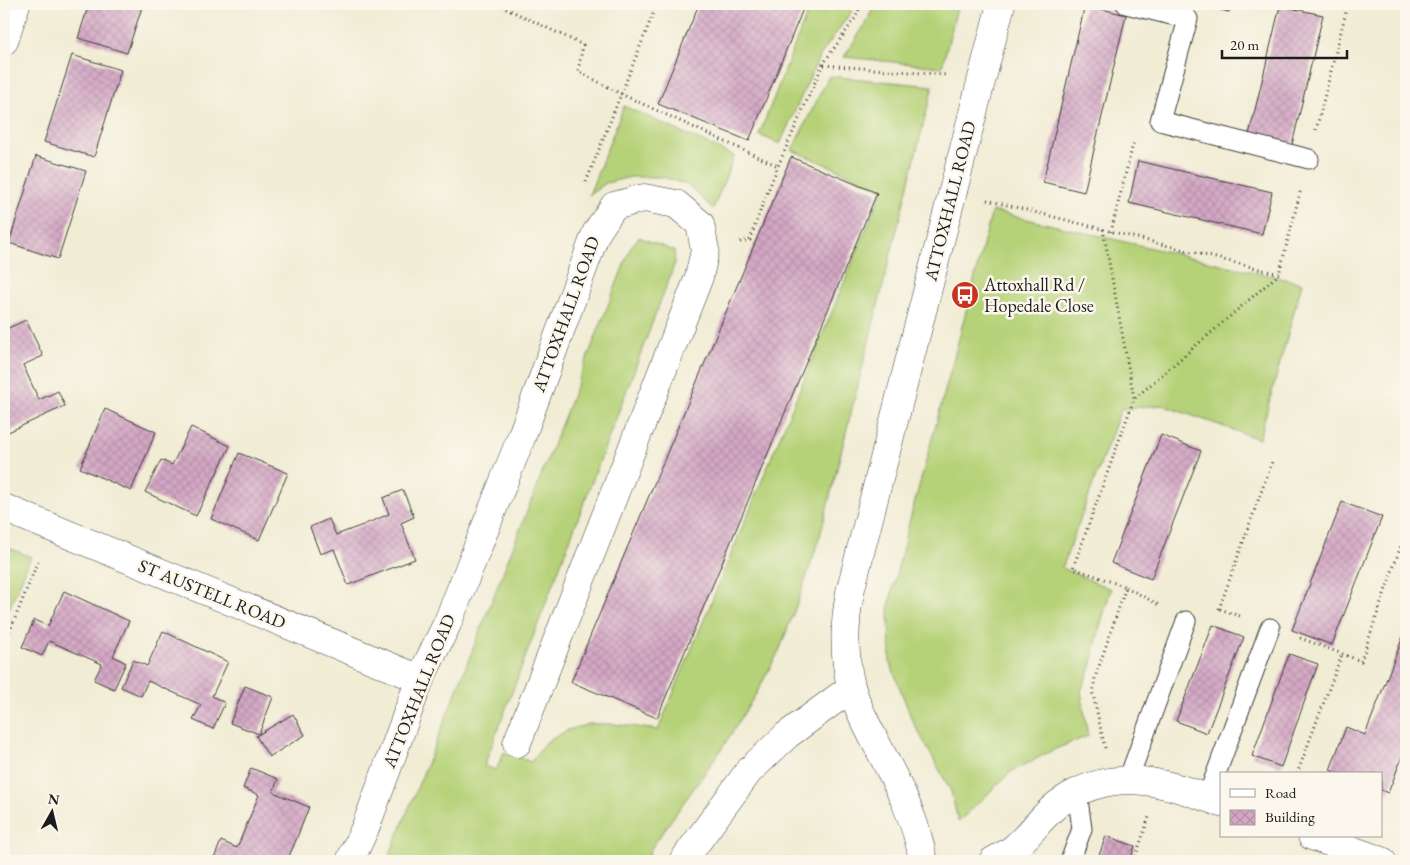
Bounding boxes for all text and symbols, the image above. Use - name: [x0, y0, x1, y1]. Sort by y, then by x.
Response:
- scale bar: [1222, 28, 1348, 60]
- text: 20 m: [1230, 35, 1259, 54]
- street label: ATTOXHALL ROAD: [918, 119, 981, 284]
- street label: ATTOXHALL ROAD: [526, 233, 604, 396]
- place label: Attoxhall Rd / Hopedale Close: [983, 273, 1094, 317]
- bus stop icon: Attoxhall Rd / Hopedale Close: [950, 280, 980, 310]
- street label: ST AUSTELL ROAD: [135, 553, 289, 634]
- street label: ATTOXHALL ROAD: [377, 610, 460, 772]
- legend: [1220, 772, 1382, 838]
- text: Road: [1265, 783, 1297, 802]
- north arrow: [28, 788, 78, 838]
- text: N: [47, 789, 61, 809]
- text: Building: [1265, 807, 1315, 826]

